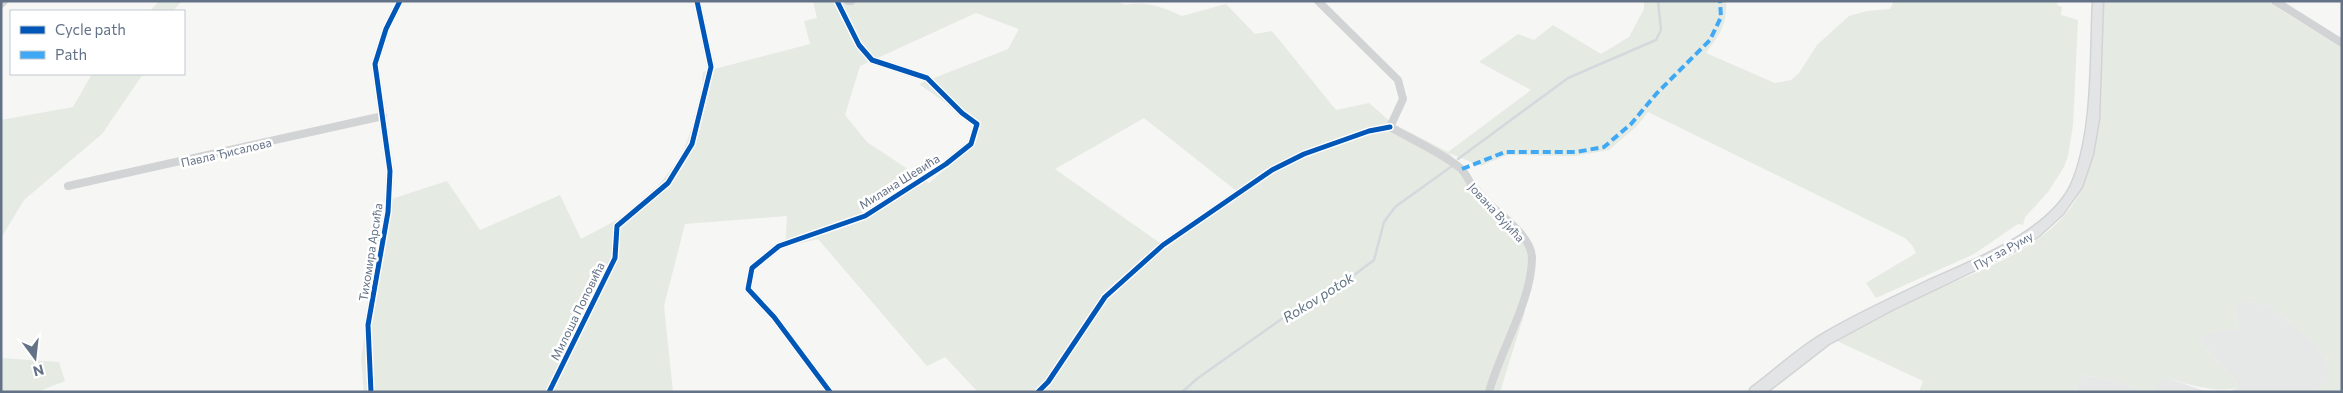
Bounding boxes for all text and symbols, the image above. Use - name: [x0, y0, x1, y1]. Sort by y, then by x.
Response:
- legend: [10, 10, 185, 75]
- text: Cycle path: [55, 20, 126, 38]
- text: Path: [55, 45, 87, 63]
- street label: Павла Ђисалова: [179, 135, 273, 169]
- street label: Милана Шевића: [856, 151, 942, 211]
- street label: Јована Вујића: [1465, 180, 1528, 245]
- street label: Тихомира Арсића: [355, 202, 385, 302]
- street label: Пут за Руму: [1971, 228, 2035, 272]
- street label: Милоша Поповића: [547, 260, 607, 362]
- water label: Rokov potok: [1279, 268, 1357, 325]
- north arrow: [10, 333, 60, 383]
- text: N: [31, 361, 46, 381]

